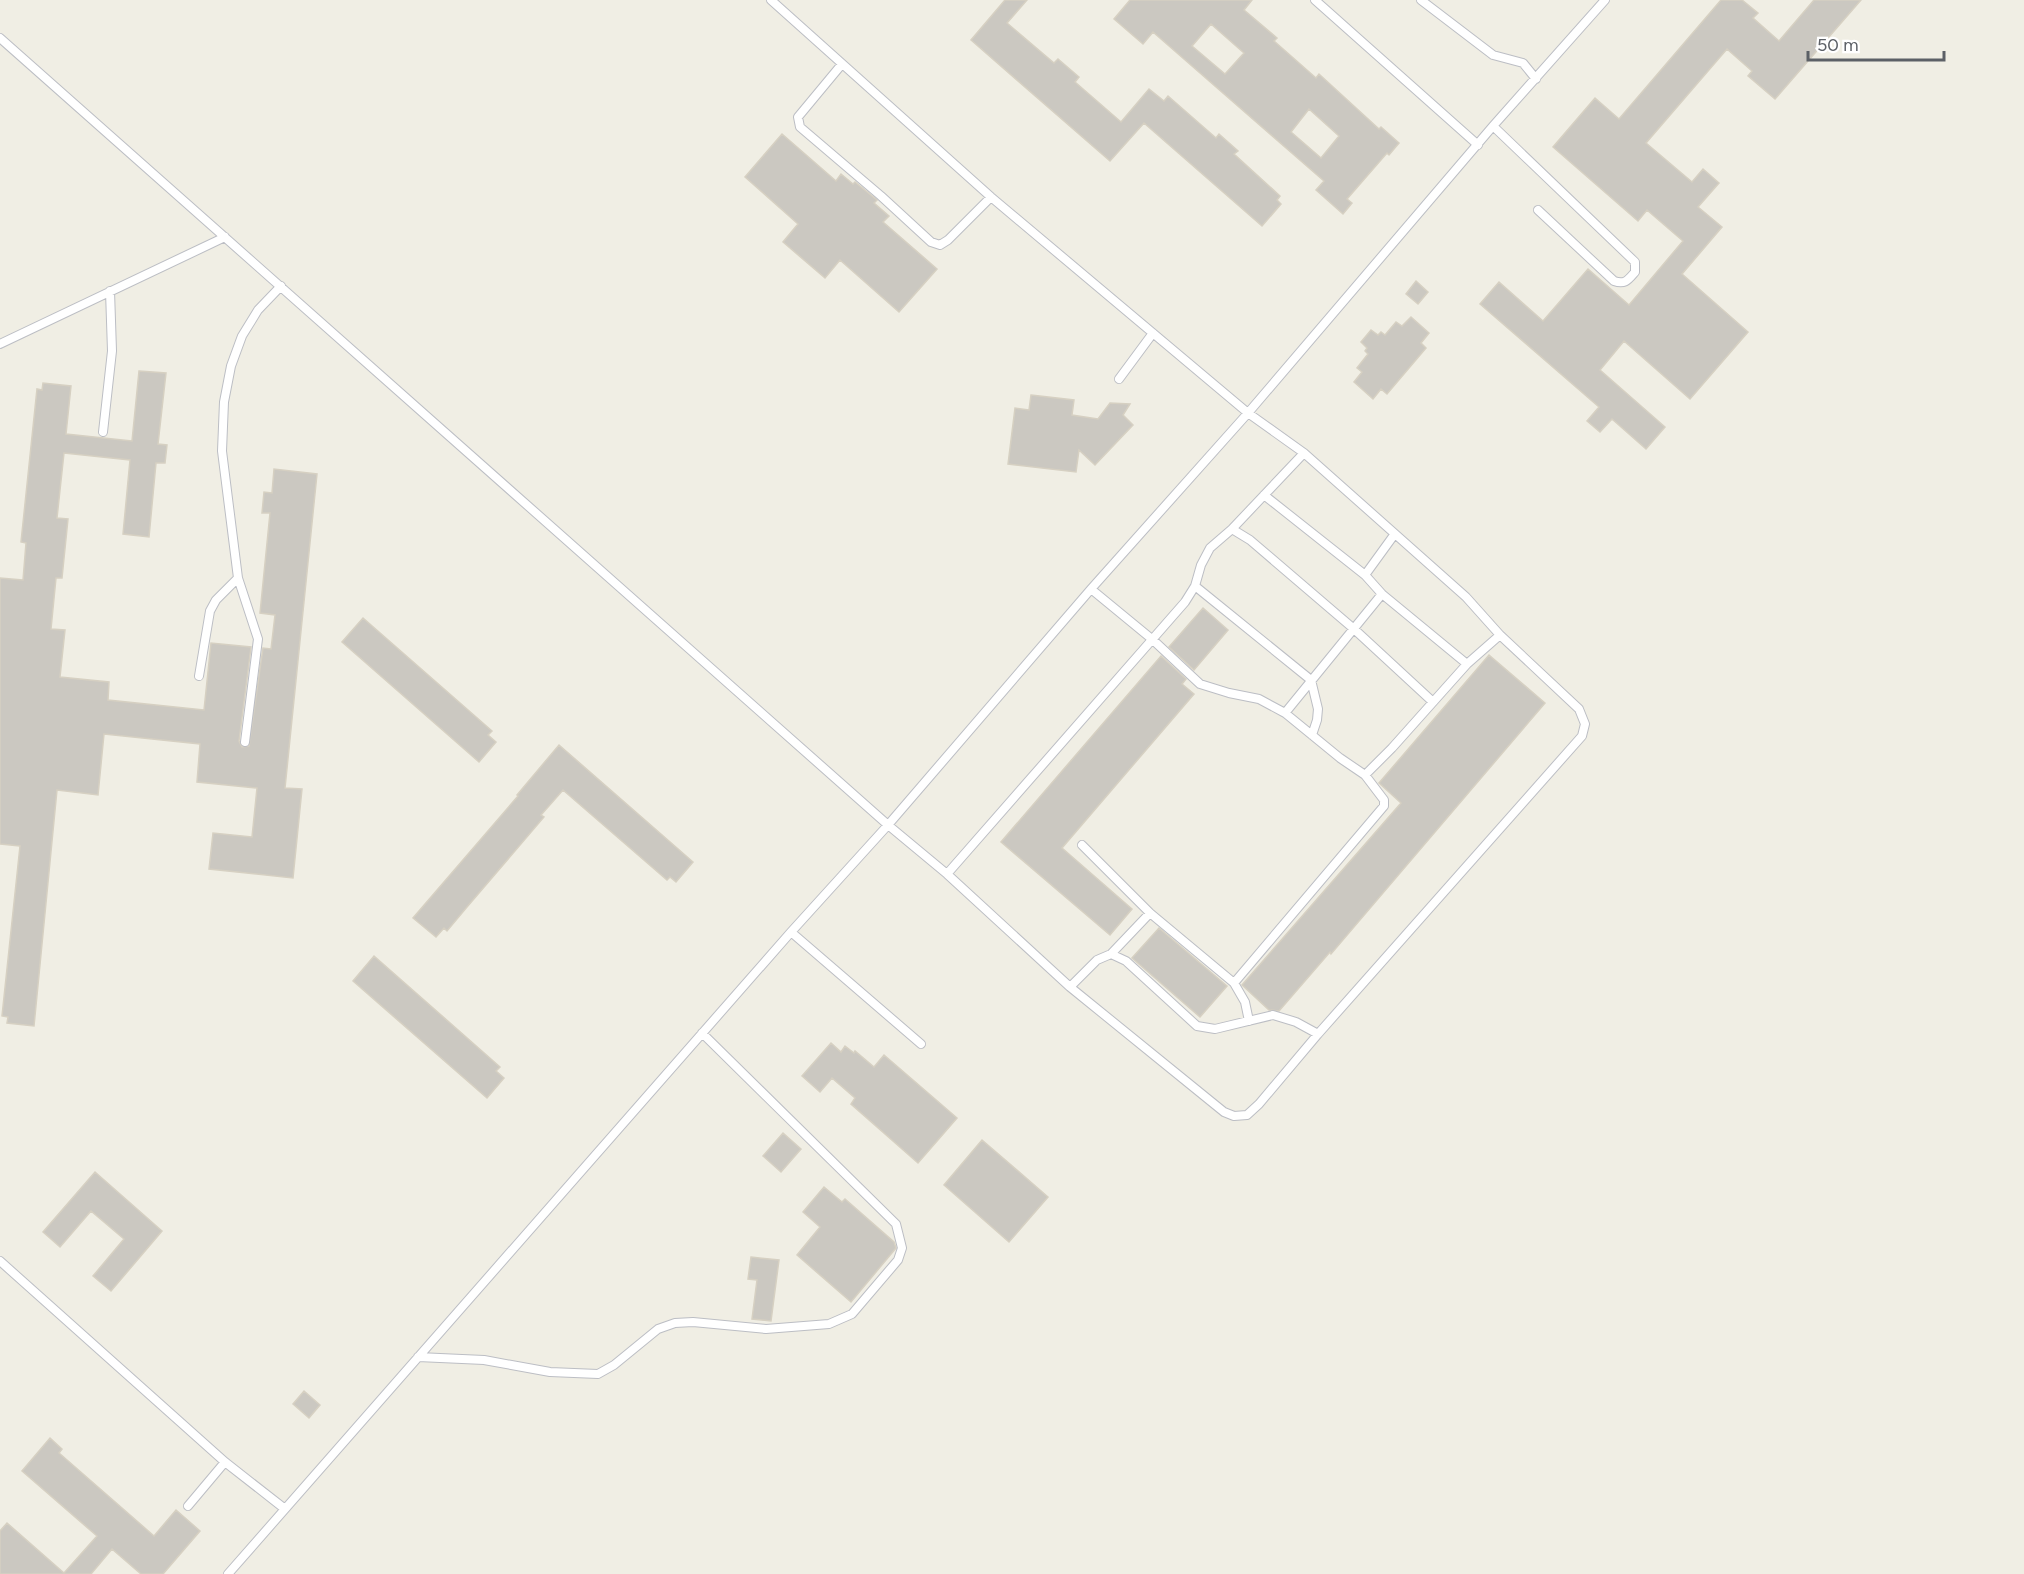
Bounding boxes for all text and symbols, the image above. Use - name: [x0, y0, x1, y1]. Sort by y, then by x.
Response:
- scale bar: [1808, 24, 1944, 62]
- text: 50 m: [1817, 34, 1859, 56]

